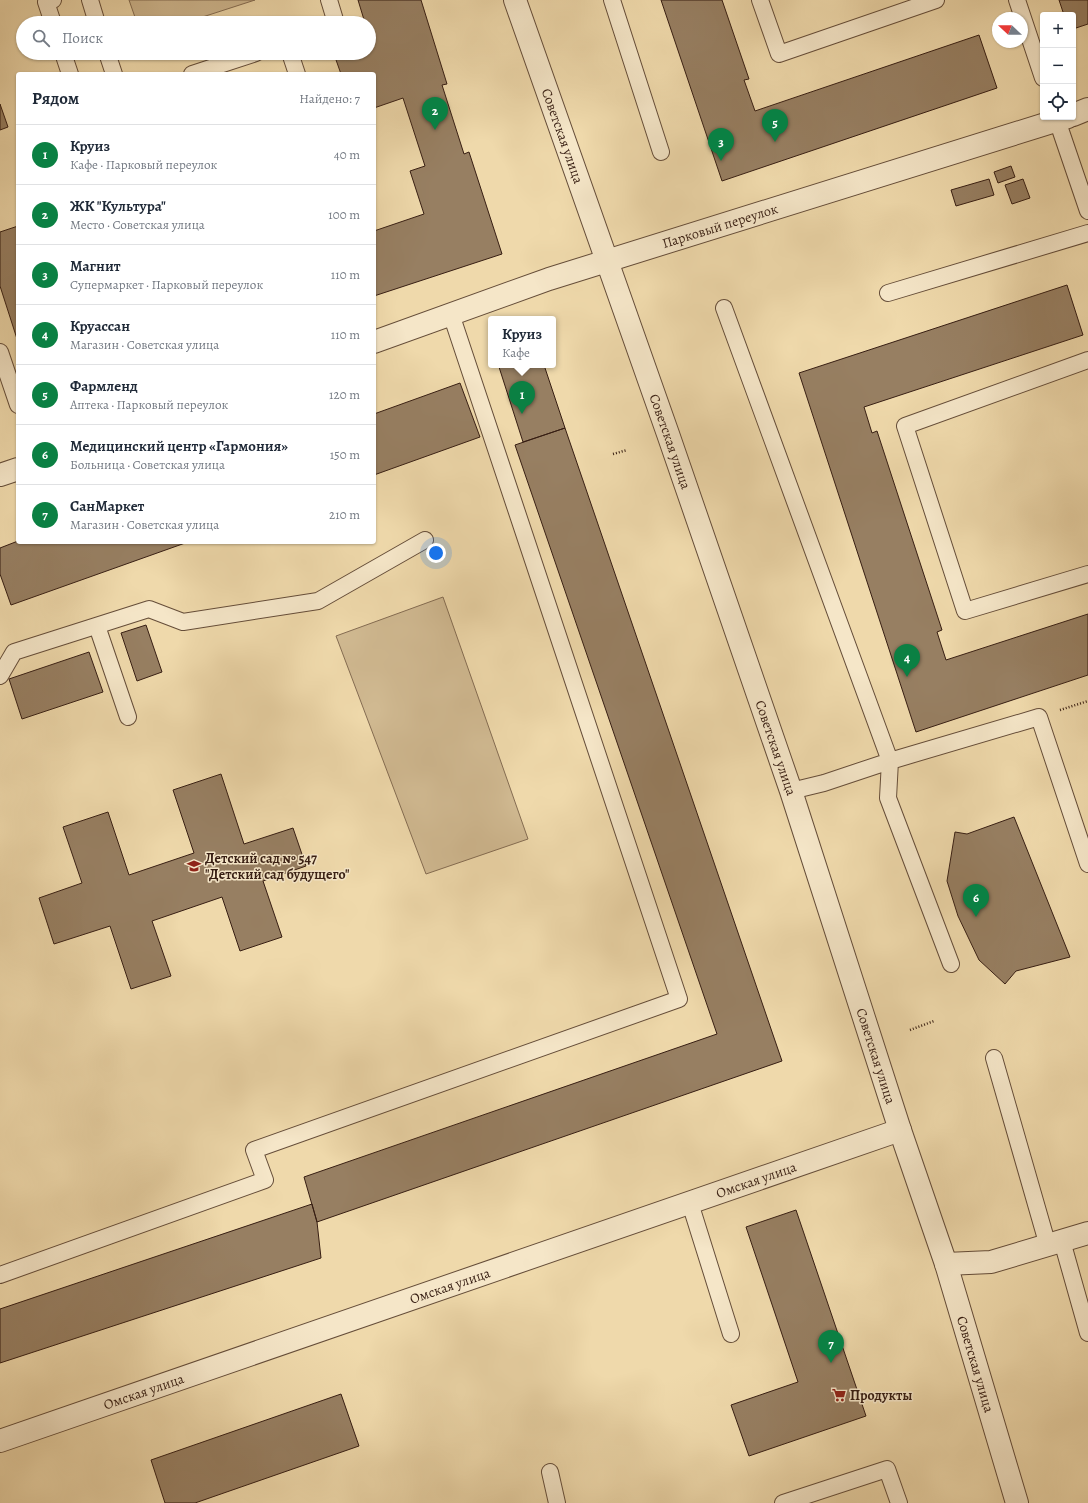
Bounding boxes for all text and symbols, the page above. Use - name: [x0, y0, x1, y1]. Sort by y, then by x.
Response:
- north arrow: [992, 12, 1028, 48]
- map controls: [1040, 12, 1076, 120]
- button: +: [1040, 12, 1076, 48]
- search box: [16, 16, 376, 60]
- icon: search: [30, 27, 52, 49]
- text: Поиск: [62, 28, 103, 48]
- button: −: [1040, 48, 1076, 84]
- button: locate: [1040, 84, 1076, 120]
- street label: Советская улица: [537, 86, 589, 186]
- text: Рядом: [32, 87, 79, 110]
- text: Найдено: 7: [299, 90, 360, 107]
- pin: 2: [422, 97, 448, 130]
- pin: 5: [762, 109, 788, 142]
- pin: 3: [708, 128, 734, 161]
- text: Круиз: [70, 136, 110, 156]
- text: 1: [43, 146, 47, 163]
- text: 40 m: [334, 146, 360, 163]
- text: Кафе · Парковый переулок: [70, 156, 217, 173]
- text: ЖК "Культура": [70, 196, 166, 216]
- street label: Парковый переулок: [660, 199, 780, 253]
- text: 2: [42, 206, 48, 223]
- text: 100 m: [328, 206, 360, 223]
- text: Место · Советская улица: [70, 216, 205, 233]
- text: Магнит: [70, 256, 121, 276]
- text: 3: [42, 266, 48, 283]
- text: 110 m: [331, 266, 360, 283]
- text: Супермаркет · Парковый переулок: [70, 276, 263, 293]
- text: Круассан: [70, 316, 130, 336]
- popup: [488, 316, 556, 368]
- text: Круиз: [502, 324, 542, 344]
- text: 4: [42, 326, 48, 343]
- text: 110 m: [331, 326, 360, 343]
- text: Магазин · Советская улица: [70, 336, 219, 353]
- text: Кафе: [502, 344, 530, 361]
- text: Фармленд: [70, 376, 138, 396]
- pin: 1: [509, 381, 535, 414]
- text: 5: [42, 386, 48, 403]
- text: 120 m: [329, 386, 360, 403]
- street label: Советская улица: [645, 391, 696, 492]
- text: Аптека · Парковый переулок: [70, 396, 228, 413]
- text: Медицинский центр «Гармония»: [70, 436, 288, 456]
- text: 6: [42, 446, 48, 463]
- text: 150 m: [330, 446, 360, 463]
- text: Больница · Советская улица: [70, 456, 225, 473]
- text: СанМаркет: [70, 496, 144, 516]
- text: 7: [42, 506, 48, 523]
- text: 210 m: [329, 506, 360, 523]
- text: Магазин · Советская улица: [70, 516, 219, 533]
- your location: [426, 543, 446, 563]
- pin: 4: [894, 644, 920, 677]
- street label: Советская улица: [751, 697, 801, 798]
- place label: Детский сад № 547 "Детский сад будущего": [205, 849, 350, 884]
- school or university icon: Детский сад № 547 "Детский сад будущего": [186, 858, 202, 874]
- pin: 6: [963, 884, 989, 917]
- street label: Советская улица: [852, 1005, 901, 1107]
- street label: Омская улица: [713, 1157, 799, 1202]
- street label: Омская улица: [407, 1263, 493, 1308]
- street label: Советская улица: [952, 1314, 999, 1415]
- pin: 7: [818, 1330, 844, 1363]
- street label: Омская улица: [101, 1368, 187, 1414]
- place label: Продукты: [850, 1386, 912, 1405]
- supermarket icon: Продукты: [831, 1387, 847, 1403]

